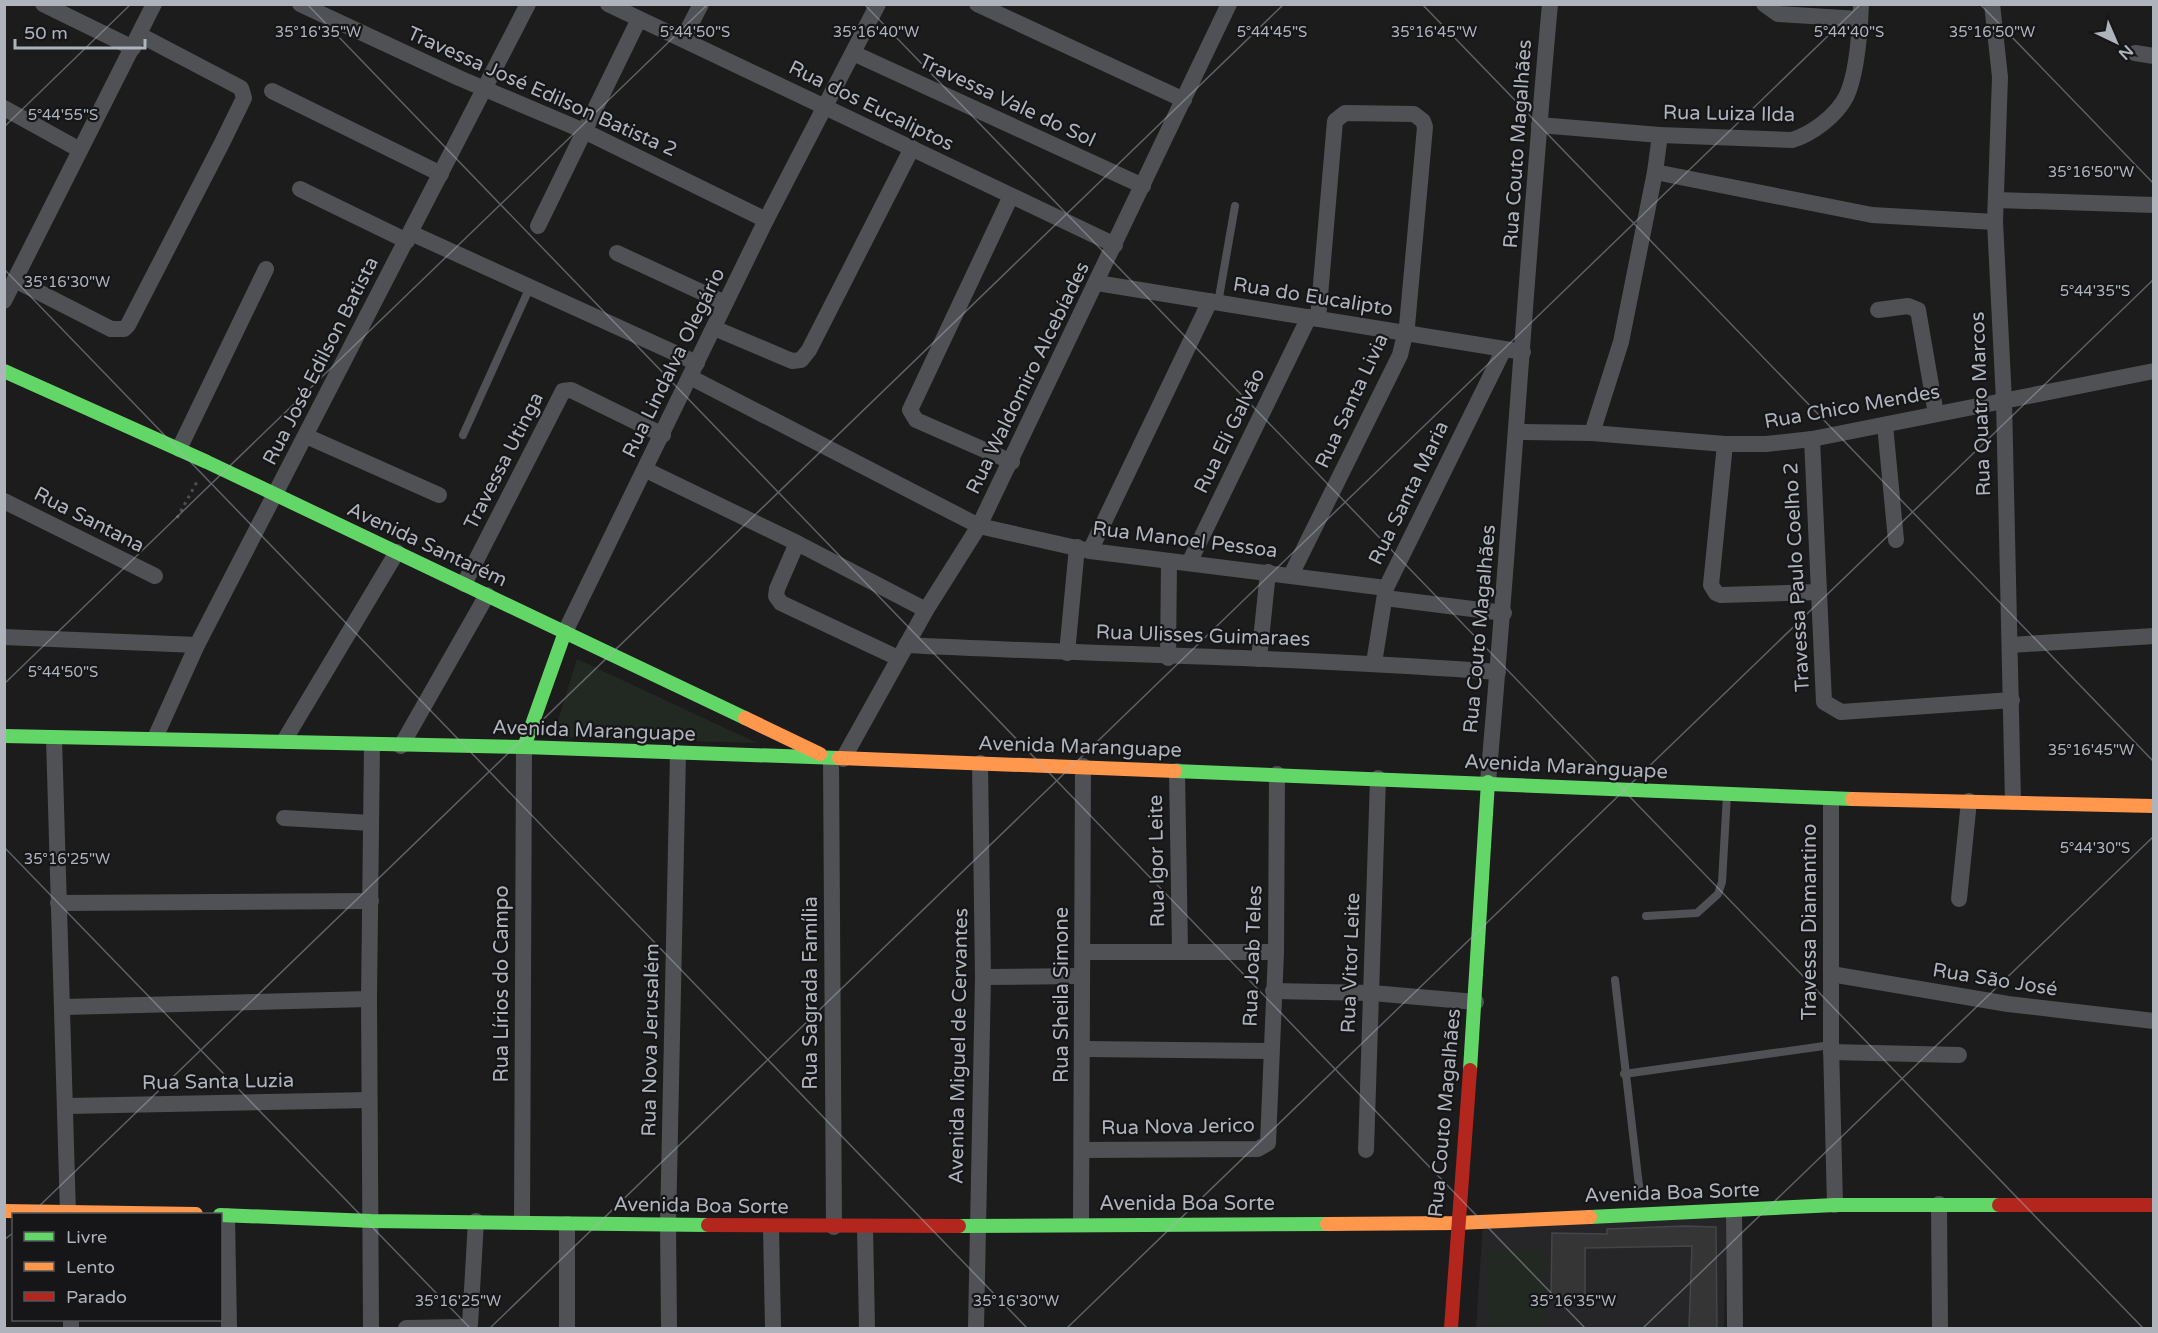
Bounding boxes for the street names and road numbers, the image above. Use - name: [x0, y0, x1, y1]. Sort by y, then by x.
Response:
- street label: Travessa José Edilson Batista 2: [403, 22, 681, 162]
- street label: Rua Couto Magalhães: [1499, 39, 1537, 249]
- street label: Travessa Vale do Sol: [915, 50, 1099, 152]
- street label: Rua dos Eucaliptos: [784, 56, 958, 156]
- street label: Rua Luiza Ilda: [1663, 101, 1795, 127]
- street label: Rua José Edilson Batista: [258, 253, 384, 469]
- street label: Rua Waldomiro Alcebíades: [961, 258, 1095, 498]
- street label: Rua Lindalva Olegário: [618, 264, 730, 462]
- street label: Rua do Eucalipto: [1231, 273, 1395, 321]
- street label: Rua Quatro Marcos: [1966, 311, 1996, 497]
- street label: Rua Santa Livia: [1310, 330, 1394, 472]
- street label: Rua Eli Galvão: [1189, 365, 1271, 497]
- street label: Rua Chico Mendes: [1762, 380, 1942, 434]
- street label: Travessa Utinga: [459, 388, 549, 534]
- street label: Rua Santa Maria: [1364, 417, 1454, 569]
- street label: Travessa Paulo Coelho 2: [1779, 462, 1815, 692]
- street label: Rua Santana: [30, 482, 148, 558]
- street label: Avenida Santarém: [343, 497, 511, 593]
- street label: Rua Manoel Pessoa: [1091, 517, 1279, 563]
- street label: Rua Couto Magalhães: [1459, 524, 1501, 734]
- street label: Rua Ulisses Guimaraes: [1095, 620, 1311, 652]
- street label: Avenida Maranguape: [492, 715, 696, 747]
- street label: Avenida Maranguape: [978, 731, 1182, 763]
- street label: Avenida Maranguape: [1464, 750, 1668, 784]
- street label: Rua Igor Leite: [1144, 795, 1170, 927]
- street label: Travessa Diamantino: [1798, 824, 1822, 1020]
- street label: Rua Lírios do Campo: [490, 885, 514, 1083]
- street label: Rua Joab Teles: [1239, 885, 1267, 1027]
- street label: Rua Vitor Leite: [1337, 892, 1365, 1034]
- street label: Rua Sagrada Família: [799, 896, 823, 1090]
- street label: Rua Sheila Simone: [1050, 907, 1074, 1083]
- street label: Avenida Miguel de Cervantes: [945, 908, 973, 1184]
- street label: Rua Nova Jerusalém: [637, 943, 665, 1137]
- street label: Rua São José: [1931, 958, 2059, 1002]
- street label: Rua Couto Magalhães: [1424, 1008, 1466, 1218]
- street label: Rua Santa Luzia: [142, 1069, 294, 1095]
- street label: Rua Nova Jerico: [1101, 1114, 1255, 1140]
- street label: Avenida Boa Sorte: [1584, 1178, 1760, 1208]
- street label: Avenida Boa Sorte: [613, 1192, 789, 1220]
- street label: Avenida Boa Sorte: [1099, 1192, 1275, 1216]

